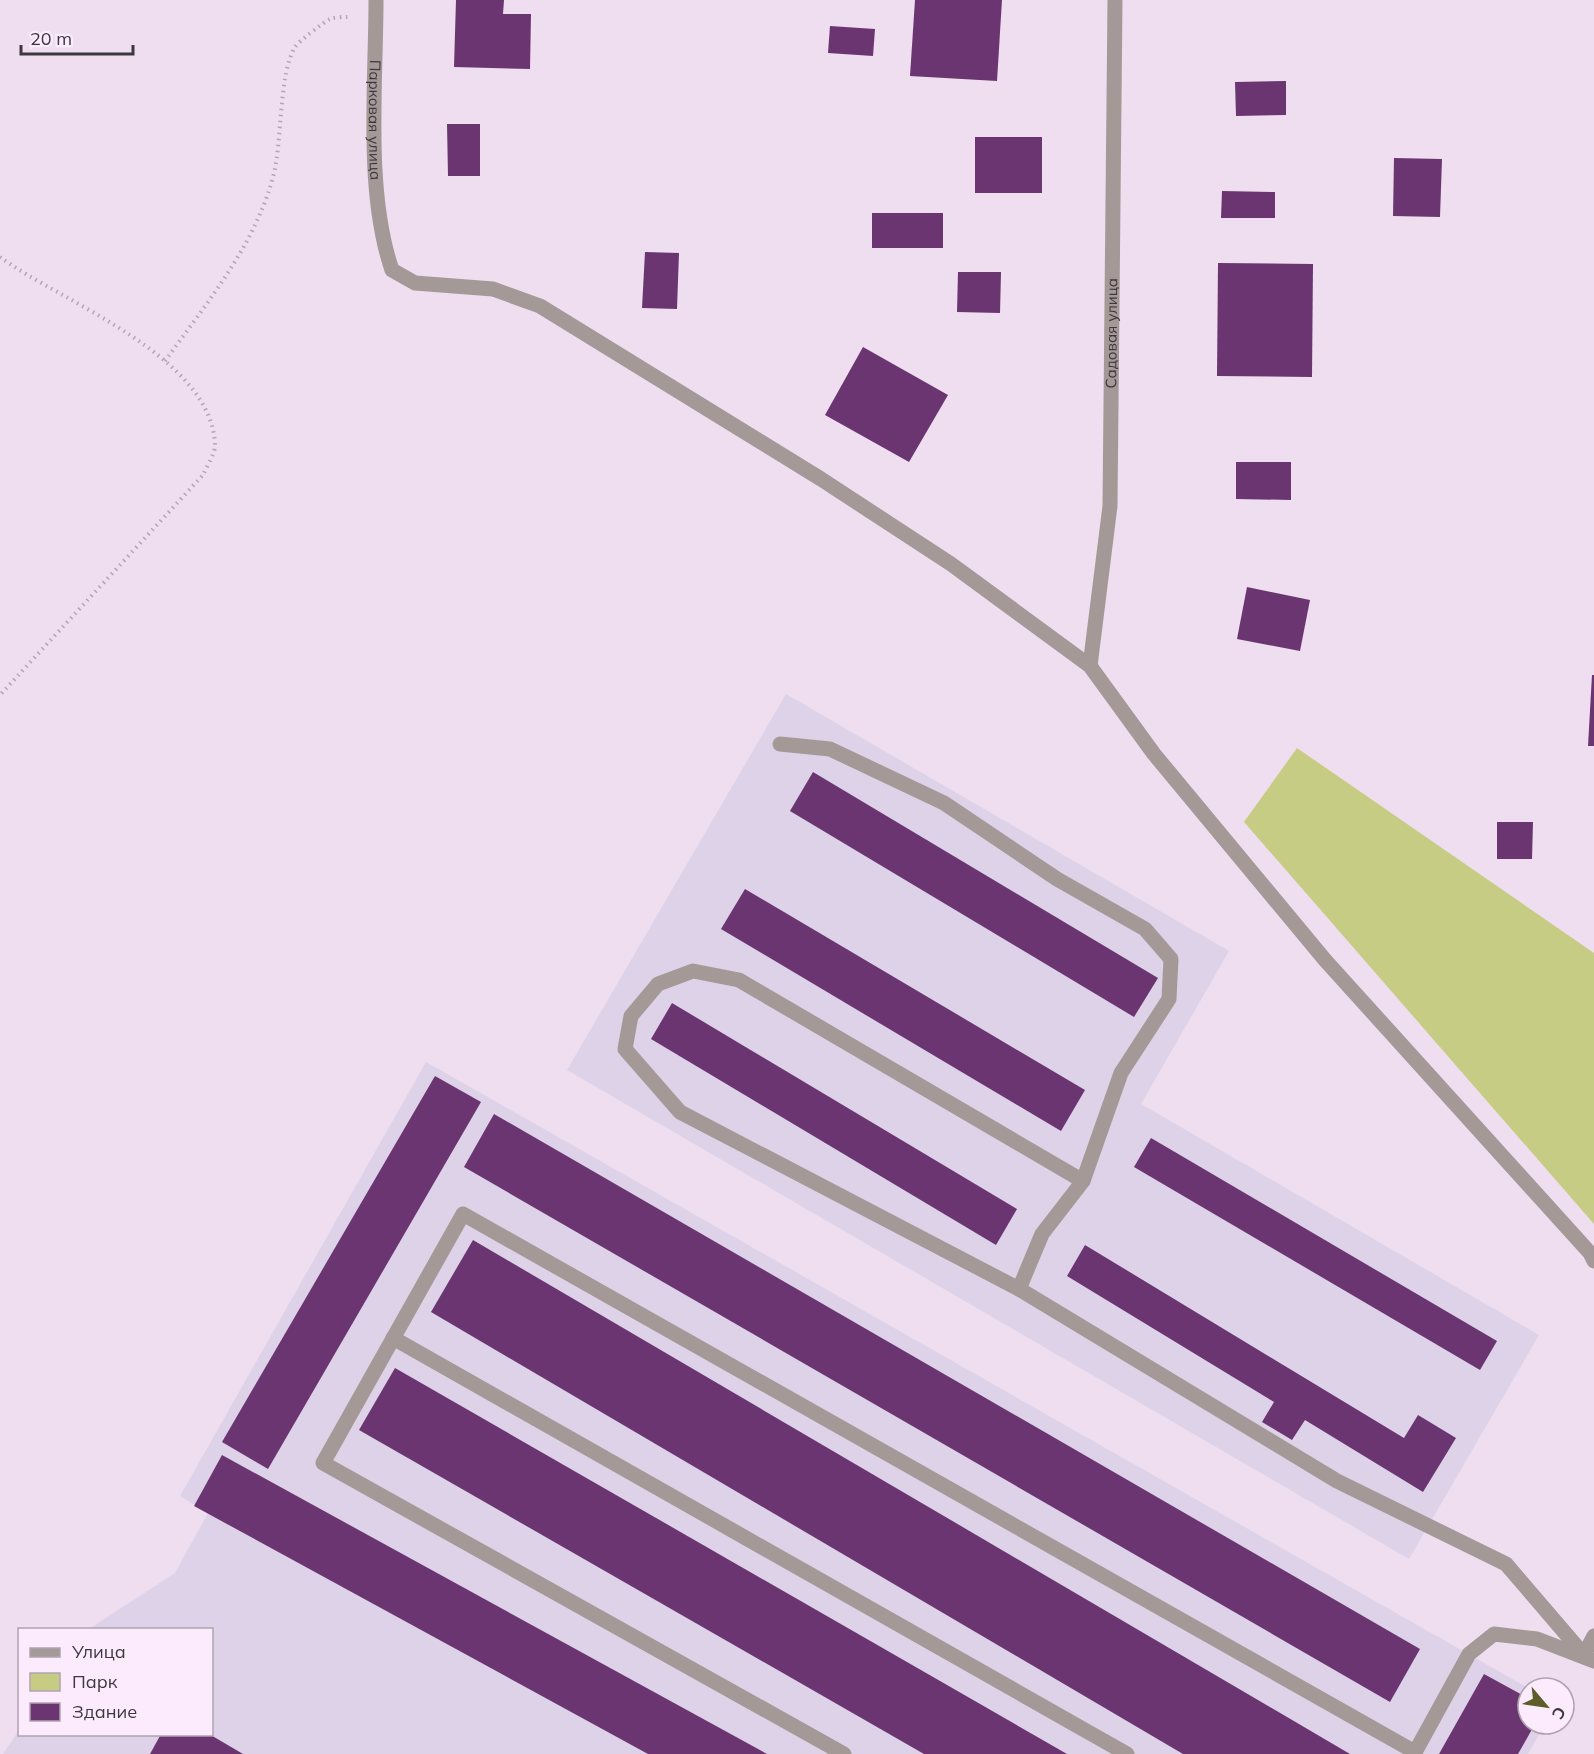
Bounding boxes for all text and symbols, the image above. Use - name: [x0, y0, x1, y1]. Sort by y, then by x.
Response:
- scale bar: [21, 18, 134, 56]
- text: 20 m: [30, 27, 72, 50]
- street label: Парковая улица: [365, 60, 386, 181]
- street label: Садовая улица: [1101, 278, 1121, 389]
- legend: [18, 1628, 213, 1736]
- text: Улица: [71, 1640, 126, 1663]
- text: Парк: [72, 1670, 118, 1693]
- north arrow: [1516, 1676, 1576, 1736]
- text: Здание: [72, 1700, 137, 1723]
- text: С: [1548, 1704, 1571, 1723]

